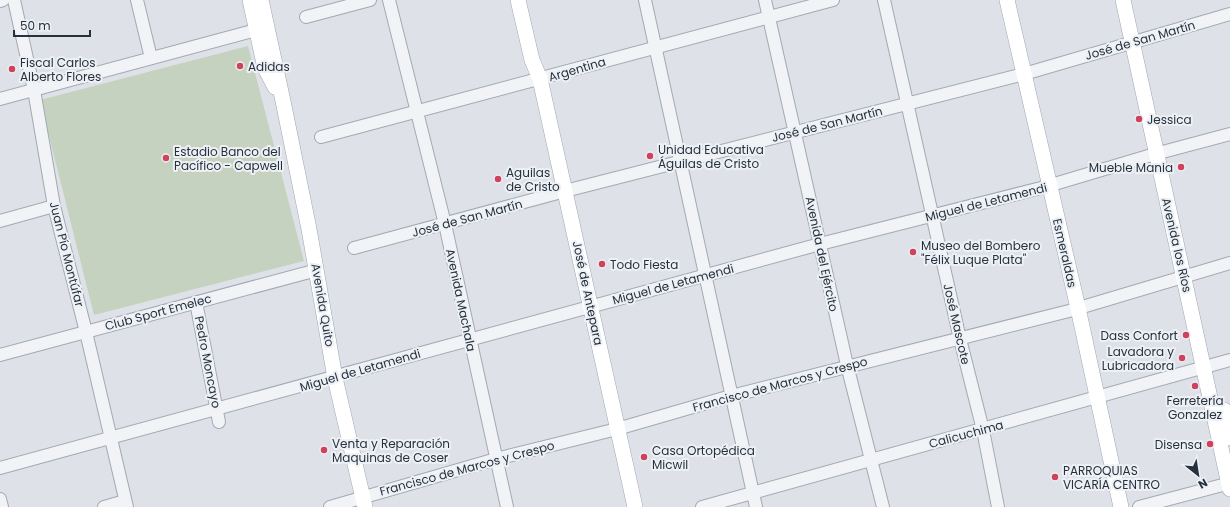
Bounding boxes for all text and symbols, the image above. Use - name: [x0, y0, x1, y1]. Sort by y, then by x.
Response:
- scale bar: [14, 12, 90, 38]
- street label: José de San Martín: [1083, 16, 1197, 64]
- text: 50 m: [20, 17, 51, 34]
- street label: Argentina: [546, 53, 608, 85]
- place label: Fiscal Carlos Alberto Flores: [20, 54, 101, 85]
- place label: Adidas: [248, 58, 290, 75]
- marker: Adidas: [235, 61, 245, 71]
- marker: Fiscal Carlos Alberto Flores: [7, 64, 17, 74]
- street label: José de San Martín: [770, 102, 884, 146]
- place label: Jessica: [1147, 111, 1192, 128]
- marker: Jessica: [1134, 114, 1144, 124]
- place label: Unidad Educativa Águilas de Cristo: [658, 141, 764, 172]
- place label: Estadio Banco del Pacífico - Capwell: [174, 143, 283, 174]
- marker: Unidad Educativa Águilas de Cristo: [645, 151, 655, 161]
- marker: Estadio Banco del Pacífico - Capwell: [161, 153, 171, 163]
- place label: Mueble Mania: [1089, 159, 1173, 176]
- marker: Mueble Mania: [1176, 162, 1186, 172]
- place label: Aguilas de Cristo: [506, 164, 560, 195]
- marker: Aguilas de Cristo: [493, 174, 503, 184]
- street label: Miguel de Letamendi: [923, 179, 1049, 225]
- street label: José de San Martín: [410, 195, 524, 241]
- street label: Avenida del Ejército: [801, 195, 843, 313]
- street label: Avenida los Ríos: [1158, 196, 1196, 294]
- street label: Juan Pío Montúfar: [46, 199, 88, 309]
- street label: Esmeraldas: [1049, 217, 1081, 289]
- place label: Museo del Bombero "Félix Luque Plata": [921, 237, 1041, 268]
- street label: José de Antepara: [569, 239, 607, 347]
- street label: Avenida Machala: [442, 247, 480, 353]
- marker: Museo del Bombero "Félix Luque Plata": [908, 247, 918, 257]
- place label: Todo Fiesta: [610, 256, 678, 273]
- marker: Todo Fiesta: [597, 259, 607, 269]
- street label: Miguel de Letamendi: [610, 260, 736, 308]
- street label: Avenida Quito: [307, 262, 339, 348]
- street label: José Mascote: [939, 282, 975, 366]
- street label: Club Sport Emelec: [103, 290, 213, 334]
- street label: Pedro Moncayo: [191, 315, 225, 410]
- place label: Dass Confort: [1101, 327, 1178, 344]
- marker: Dass Confort: [1181, 330, 1191, 340]
- place label: Lavadora y Lubricadora: [1102, 343, 1174, 374]
- street label: Miguel de Letamendi: [298, 345, 423, 395]
- street label: Francisco de Marcos y Crespo: [691, 352, 870, 416]
- marker: Lavadora y Lubricadora: [1177, 353, 1187, 363]
- marker: Ferretería Gonzalez: [1190, 381, 1200, 391]
- place label: Ferretería Gonzalez: [1166, 392, 1224, 423]
- street label: Calicuchima: [927, 416, 1005, 452]
- place label: Venta y Reparación Maquinas de Coser: [332, 435, 450, 466]
- street label: Francisco de Marcos y Crespo: [378, 436, 557, 500]
- place label: Disensa: [1155, 436, 1202, 453]
- marker: Disensa: [1205, 439, 1215, 449]
- place label: Casa Ortopédica Micwil: [652, 442, 755, 473]
- marker: Venta y Reparación Maquinas de Coser: [319, 445, 329, 455]
- marker: Casa Ortopédica Micwil: [639, 452, 649, 462]
- north arrow: [1178, 455, 1218, 495]
- place label: PARROQUIAS VICARÍA CENTRO: [1063, 462, 1160, 493]
- marker: PARROQUIAS VICARÍA CENTRO: [1050, 472, 1060, 482]
- text: N: [1195, 475, 1211, 493]

